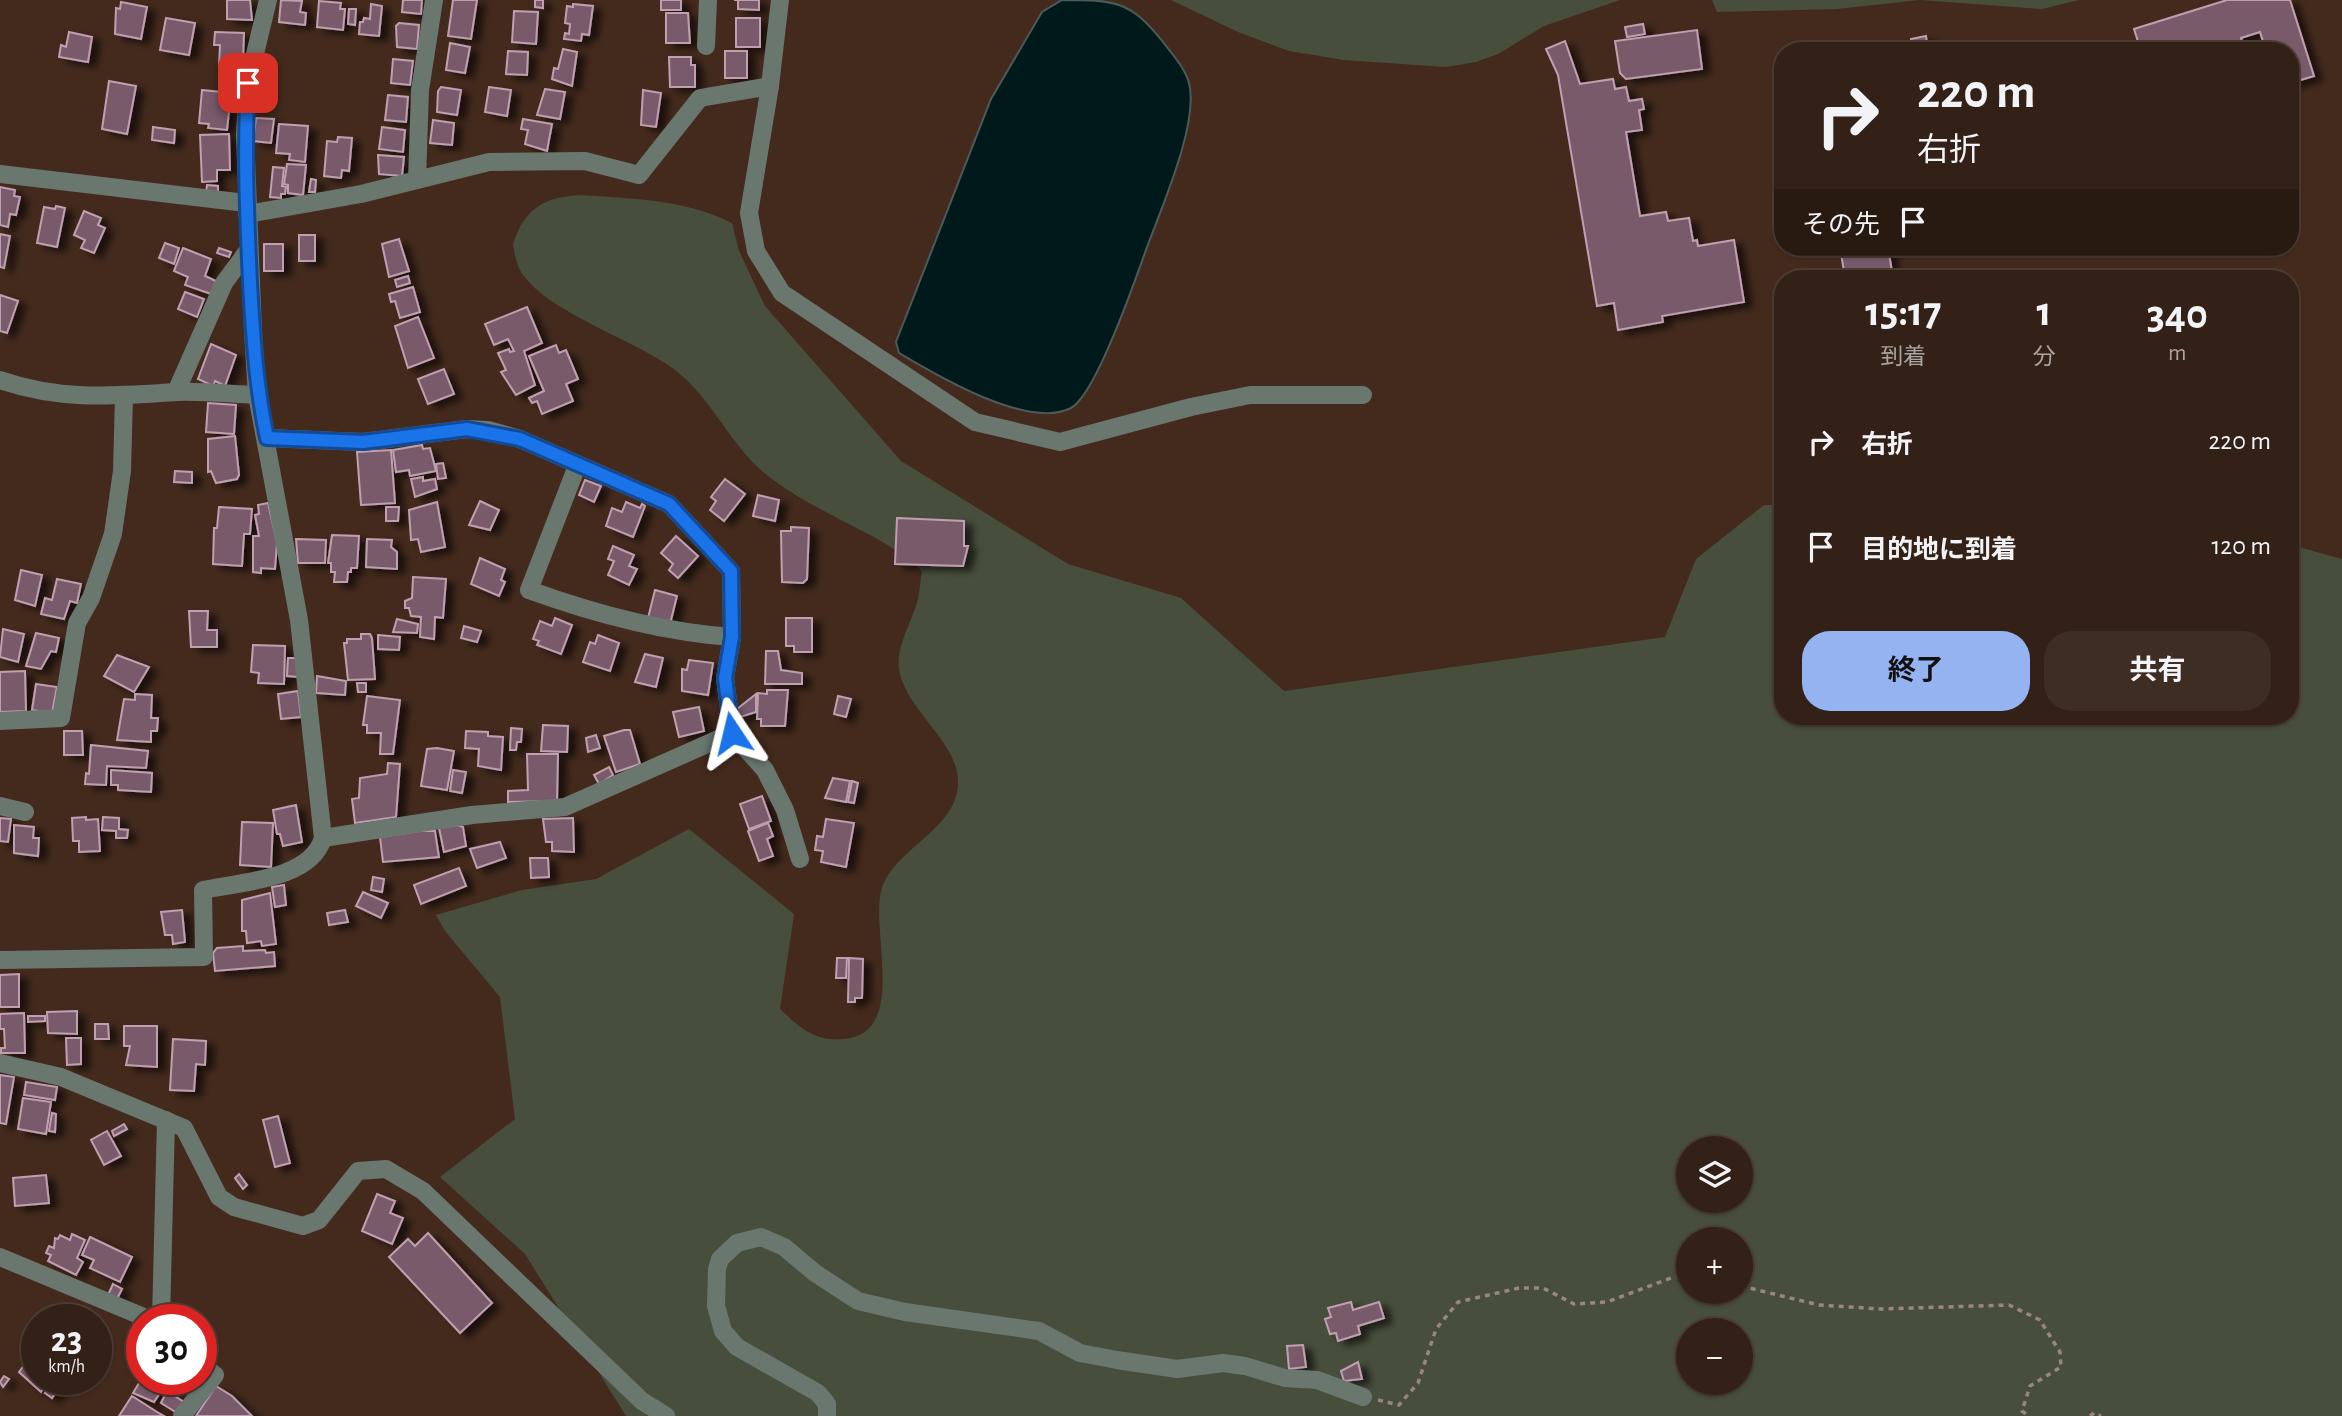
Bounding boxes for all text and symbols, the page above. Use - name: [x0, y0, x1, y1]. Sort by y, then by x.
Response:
- pin: [218, 53, 278, 113]
- icon: arrive: [229, 64, 267, 102]
- text: 220 m: [1917, 68, 2036, 117]
- icon: right: [1802, 70, 1893, 161]
- text: 右折: [1917, 134, 1981, 166]
- icon: arrive: [1894, 203, 1932, 241]
- text: その先: [1802, 212, 1880, 238]
- text: 15:17: [1865, 291, 1941, 333]
- text: 1: [2036, 291, 2052, 333]
- text: 340: [2147, 294, 2208, 336]
- text: m: [2168, 342, 2186, 365]
- text: 到着: [1880, 346, 1926, 369]
- text: 分: [2033, 346, 2056, 369]
- icon: right: [1802, 423, 1840, 461]
- text: 220 m: [2209, 428, 2271, 454]
- text: 右折: [1861, 432, 1913, 458]
- icon: arrive: [1802, 528, 1840, 566]
- text: 120 m: [2211, 533, 2271, 559]
- text: 目的地に到着: [1861, 537, 2017, 563]
- button: 終了: [1802, 631, 2030, 711]
- button: 共有: [2044, 631, 2271, 711]
- position arrow: [695, 696, 769, 770]
- map controls: [1676, 1136, 1753, 1395]
- button: layers: [1676, 1136, 1753, 1213]
- button: +: [1676, 1227, 1753, 1304]
- speed limit sign: 30: [126, 1304, 217, 1395]
- button: −: [1676, 1318, 1753, 1395]
- text: 23: [51, 1323, 82, 1358]
- text: km/h: [48, 1358, 85, 1376]

